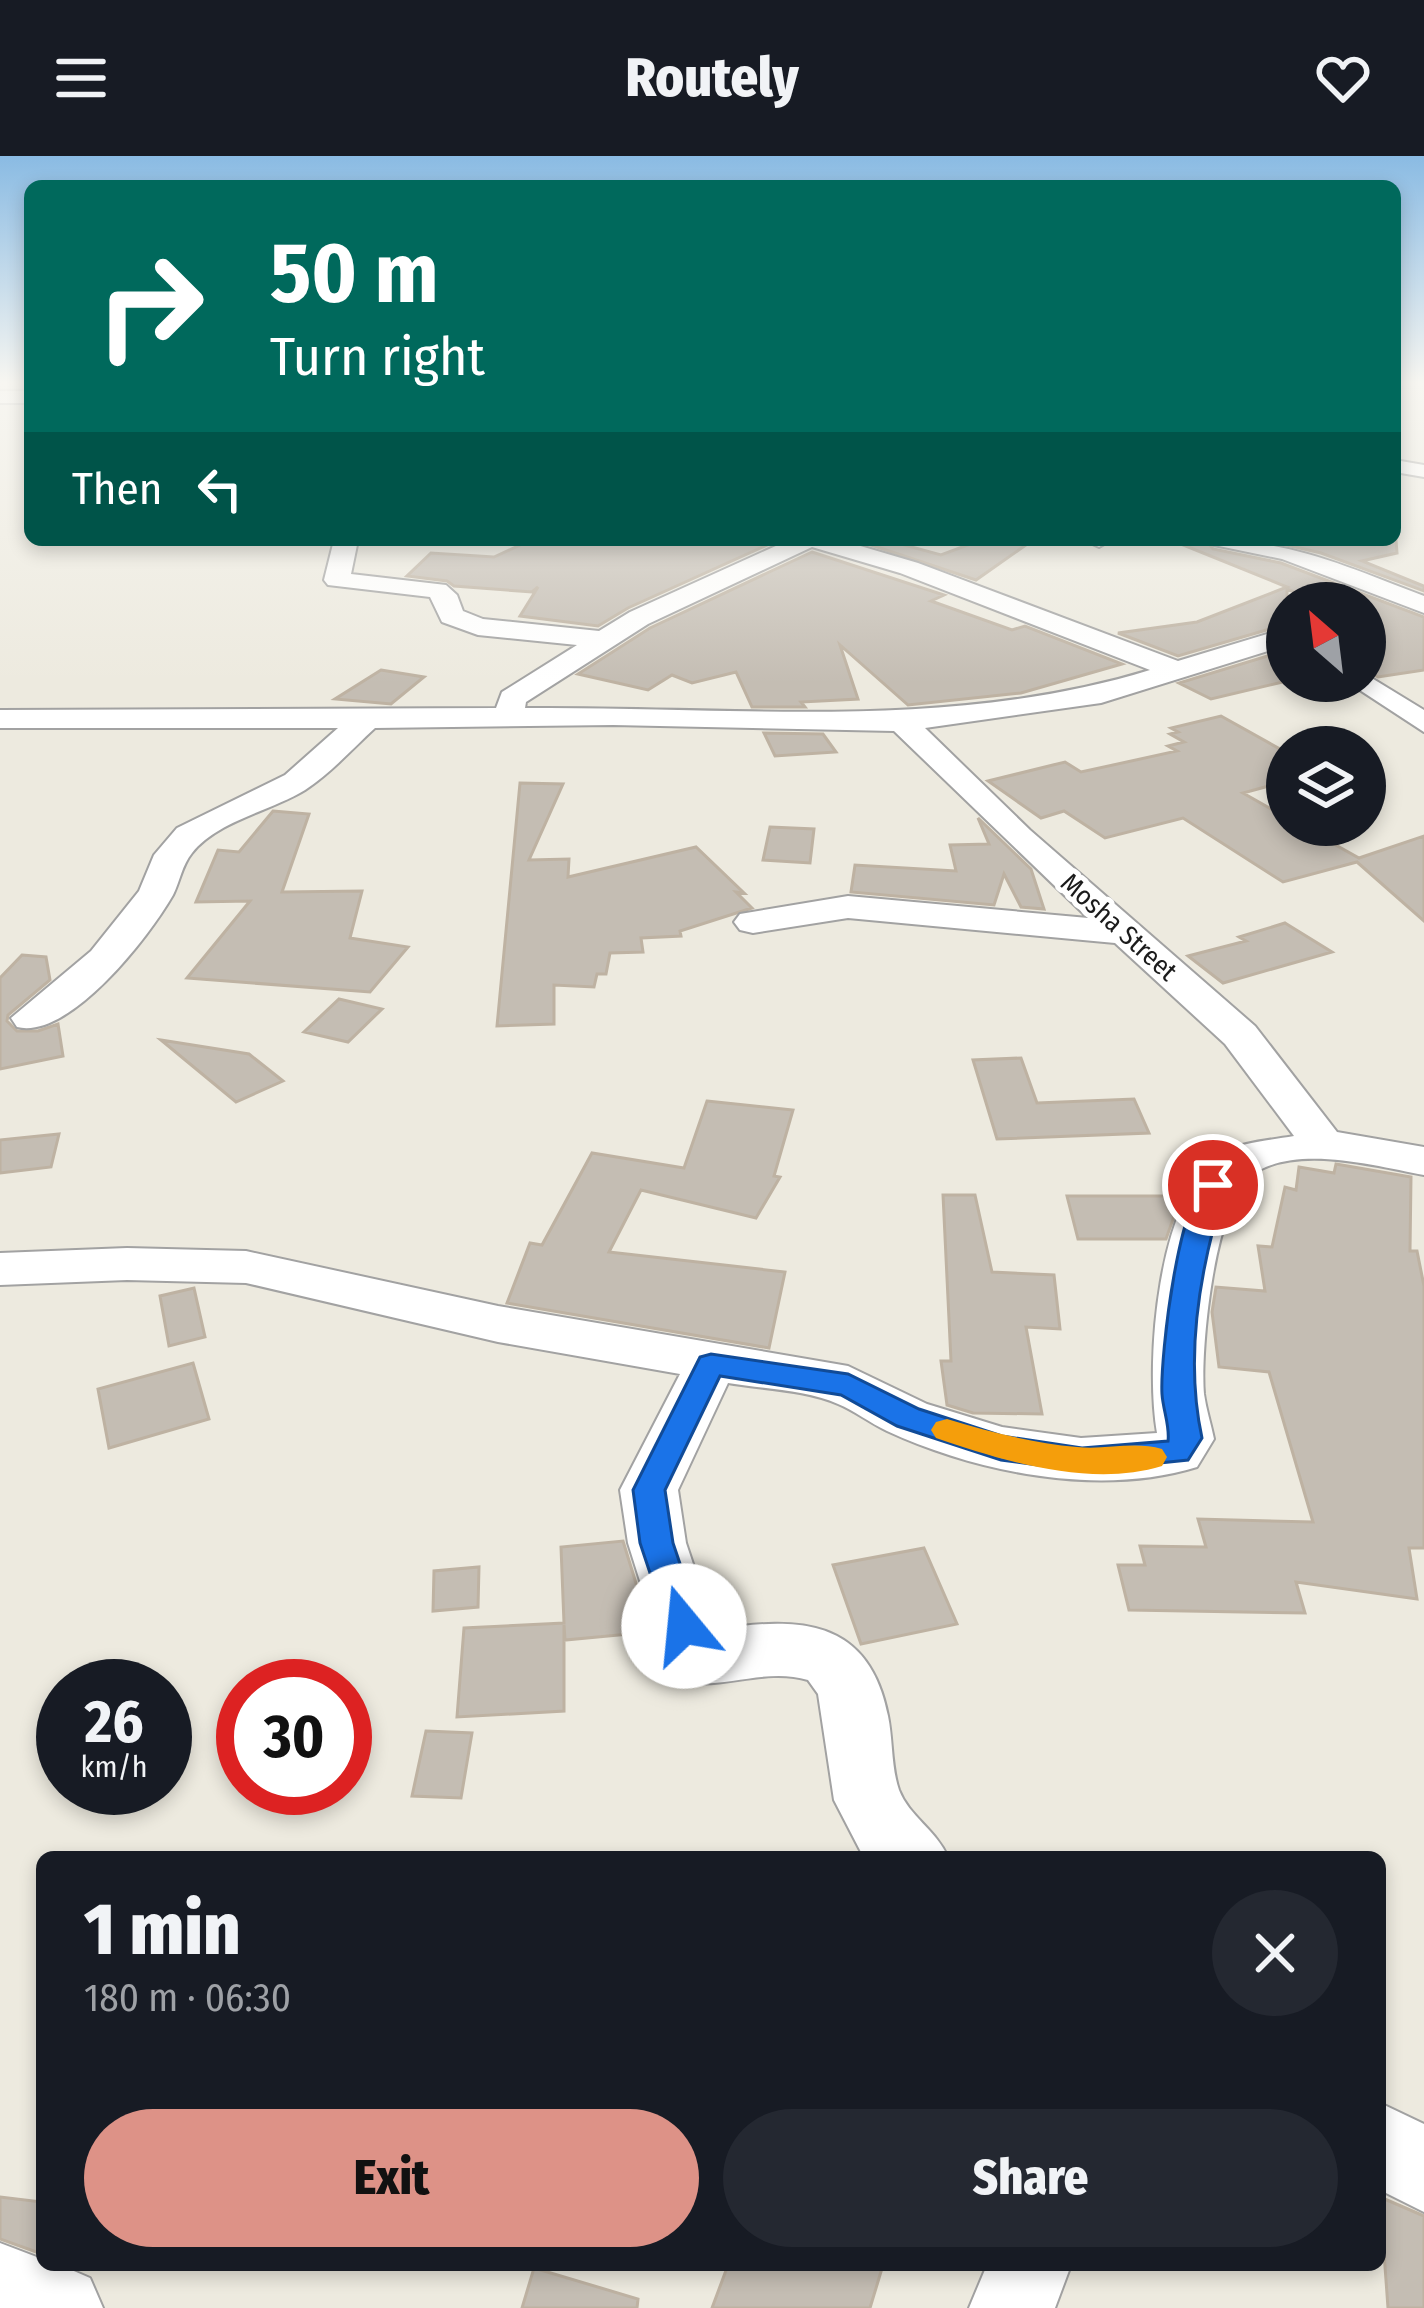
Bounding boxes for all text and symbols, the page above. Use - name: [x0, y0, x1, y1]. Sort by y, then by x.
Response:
- icon: menu: [48, 45, 114, 111]
- icon: heart: [1310, 45, 1376, 111]
- text: Routely: [625, 46, 799, 110]
- text: 50 m: [270, 223, 439, 324]
- icon: right: [72, 228, 228, 384]
- text: Turn right: [270, 325, 485, 389]
- icon: left: [187, 456, 253, 522]
- text: Then: [72, 462, 163, 516]
- north arrow: [1266, 582, 1386, 702]
- map controls: [1266, 582, 1386, 846]
- button: layers: [1266, 726, 1386, 846]
- street label: Mosha Street: [1054, 867, 1184, 988]
- pin: [1162, 1134, 1264, 1236]
- icon: arrive: [1180, 1152, 1246, 1218]
- position arrow: [621, 1563, 747, 1689]
- speed limit sign: 30: [216, 1659, 372, 1815]
- text: 26: [84, 1686, 144, 1758]
- text: km/h: [81, 1749, 147, 1785]
- text: 1 min: [84, 1887, 241, 1973]
- button: close: [1212, 1890, 1338, 2016]
- text: 180 m · 06:30: [84, 1975, 291, 2021]
- button: Exit: [84, 2109, 699, 2247]
- button: Share: [723, 2109, 1338, 2247]

